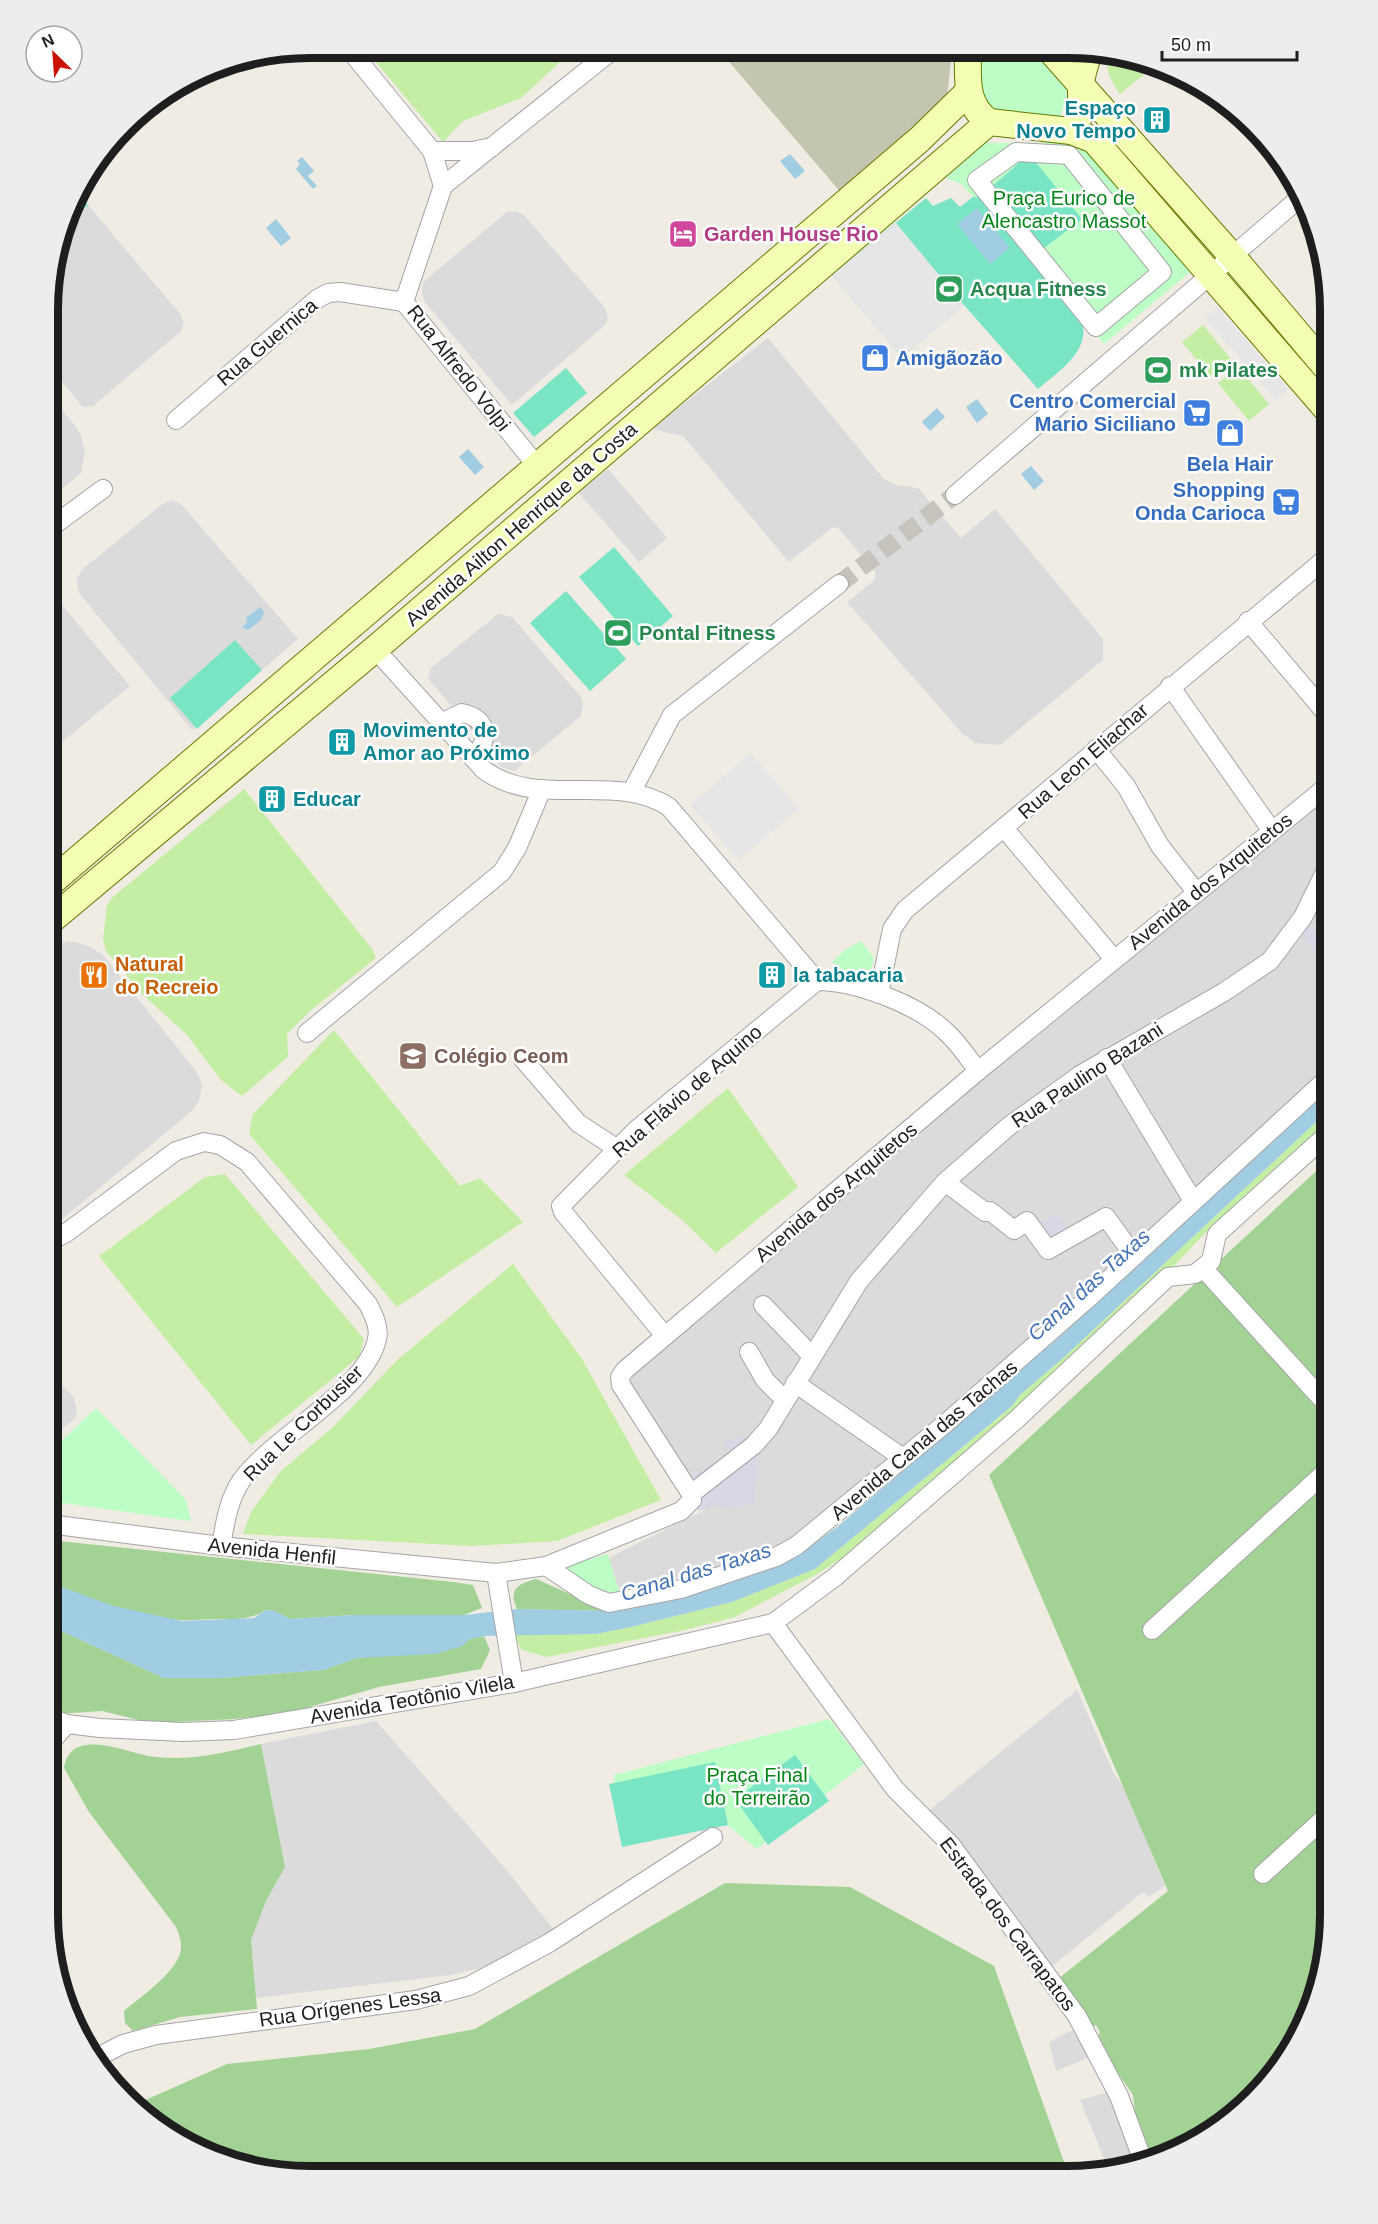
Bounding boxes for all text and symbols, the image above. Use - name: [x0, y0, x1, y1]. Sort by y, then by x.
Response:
- north arrow: [24, 24, 84, 84]
- scale bar: [1162, 24, 1297, 62]
- text: N: [39, 31, 57, 51]
- text: 50 m: [1171, 35, 1211, 55]
- place label: Espaço Novo Tempo: [1016, 97, 1136, 142]
- building icon: Espaço Novo Tempo: [1141, 104, 1173, 136]
- park label: Praça Eurico de Alencastro Massot: [982, 187, 1147, 232]
- hotel icon: Garden House Rio: [667, 218, 699, 250]
- place label: Garden House Rio: [704, 223, 878, 245]
- sports icon: Acqua Fitness: [933, 273, 965, 305]
- place label: Acqua Fitness: [970, 278, 1107, 300]
- street label: Rua Guernica: [213, 293, 322, 390]
- street label: Rua Alfredo Volpi: [403, 301, 515, 435]
- shop icon: Amigãozão: [859, 342, 891, 374]
- place label: Amigãozão: [896, 347, 1003, 369]
- sports icon: mk Pilates: [1142, 354, 1174, 386]
- place label: mk Pilates: [1179, 359, 1278, 381]
- place label: Centro Comercial Mario Siciliano: [1009, 390, 1176, 435]
- supermarket icon: Centro Comercial Mario Siciliano: [1181, 397, 1213, 429]
- street label: Avenida Ailton Henrique da Costa: [401, 417, 642, 630]
- shop icon: Bela Hair: [1214, 417, 1246, 449]
- place label: Bela Hair: [1187, 453, 1274, 475]
- place label: Shopping Onda Carioca: [1135, 479, 1266, 524]
- supermarket icon: Shopping Onda Carioca: [1270, 486, 1302, 518]
- sports icon: Pontal Fitness: [602, 617, 634, 649]
- place label: Pontal Fitness: [639, 622, 776, 644]
- street label: Rua Leon Eliachar: [1014, 699, 1153, 823]
- place label: Movimento de Amor ao Próximo: [363, 719, 530, 764]
- building icon: Movimento de Amor ao Próximo: [326, 726, 358, 758]
- building icon: Educar: [256, 783, 288, 815]
- place label: Educar: [293, 788, 361, 810]
- street label: Avenida dos Arquitetos: [1124, 808, 1296, 954]
- place label: Natural do Recreio: [115, 953, 218, 998]
- restaurant icon: Natural do Recreio: [78, 959, 110, 991]
- building icon: la tabacaria: [756, 959, 788, 991]
- place label: la tabacaria: [793, 964, 904, 986]
- street label: Rua Paulino Bazani: [1007, 1018, 1167, 1132]
- street label: Rua Flávio de Aquino: [608, 1020, 766, 1162]
- school or university icon: Colégio Ceom: [397, 1040, 429, 1072]
- place label: Colégio Ceom: [434, 1045, 568, 1067]
- street label: Avenida dos Arquitetos: [751, 1118, 921, 1266]
- water label: Canal das Taxas: [1023, 1224, 1155, 1345]
- street label: Avenida Canal das Tachas: [827, 1356, 1021, 1524]
- street label: Rua Le Corbusier: [239, 1360, 367, 1485]
- street label: Avenida Henfil: [207, 1533, 337, 1569]
- water label: Canal das Taxas: [618, 1538, 774, 1605]
- street label: Avenida Teotônio Vilela: [308, 1670, 517, 1728]
- park label: Praça Final do Terreirão: [704, 1764, 810, 1809]
- street label: Estrada dos Carrapatos: [936, 1833, 1080, 2015]
- street label: Rua Orígenes Lessa: [258, 1983, 443, 2031]

